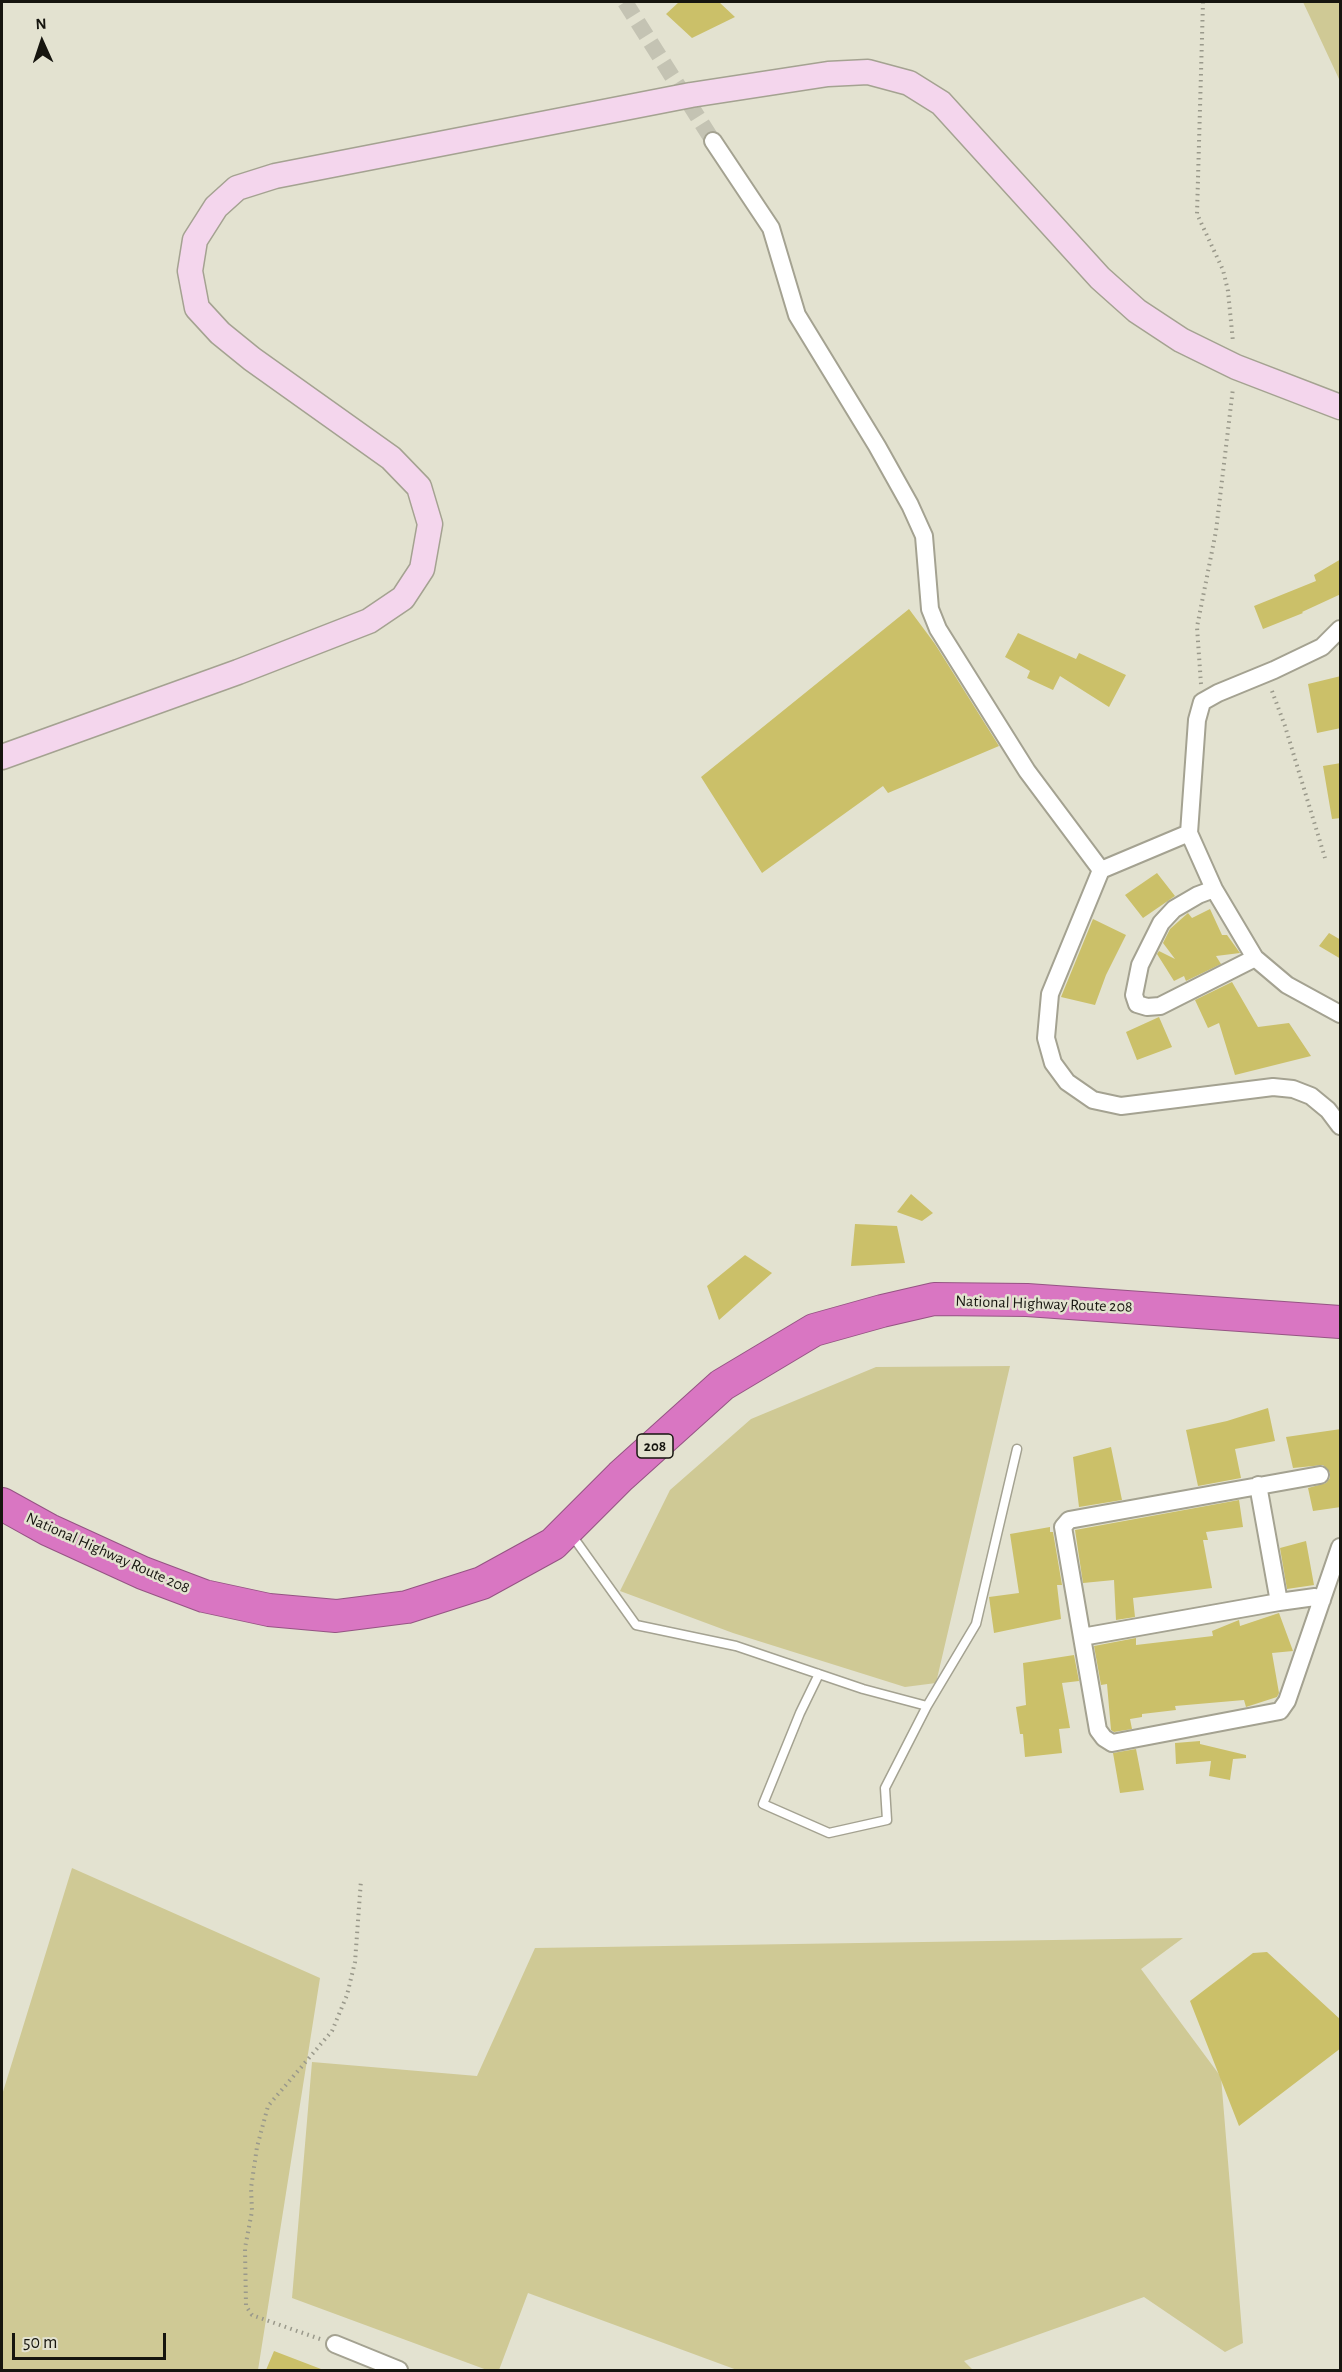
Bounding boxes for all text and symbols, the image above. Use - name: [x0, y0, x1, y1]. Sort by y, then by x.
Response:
- north arrow: [12, 12, 72, 72]
- text: N: [35, 16, 47, 32]
- street label: National Highway Route 208: [955, 1291, 1133, 1317]
- road number: 208: [637, 1434, 673, 1458]
- street label: National Highway Route 208: [23, 1508, 193, 1598]
- scale bar: [15, 2321, 170, 2359]
- text: 50 m: [23, 2334, 57, 2352]

